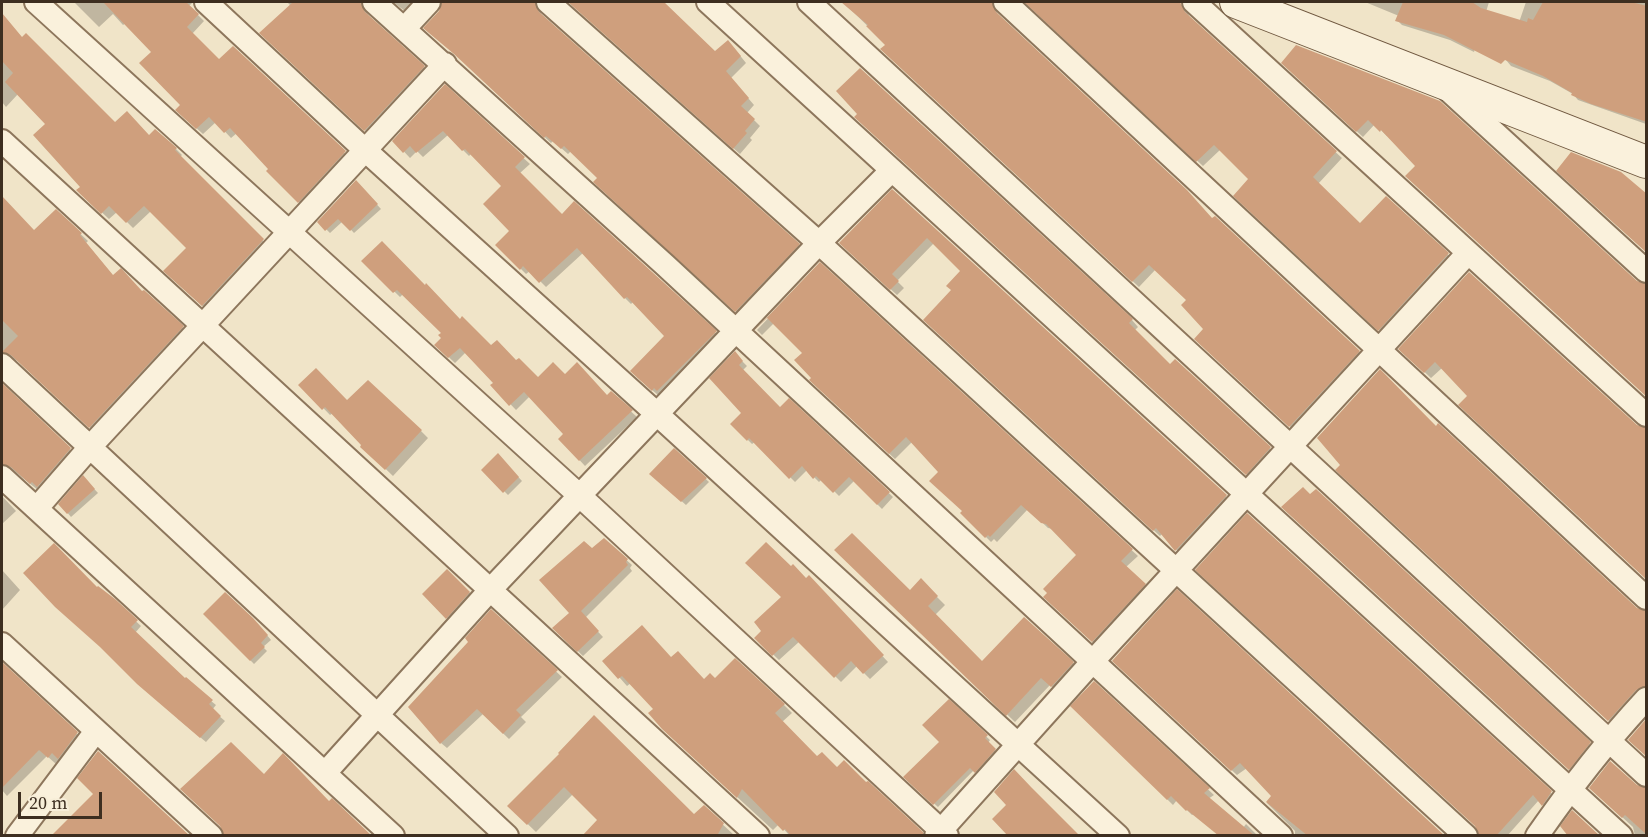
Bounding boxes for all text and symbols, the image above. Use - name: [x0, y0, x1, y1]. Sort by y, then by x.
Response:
- scale bar: [21, 780, 105, 818]
- text: 20 m: [29, 790, 67, 815]

